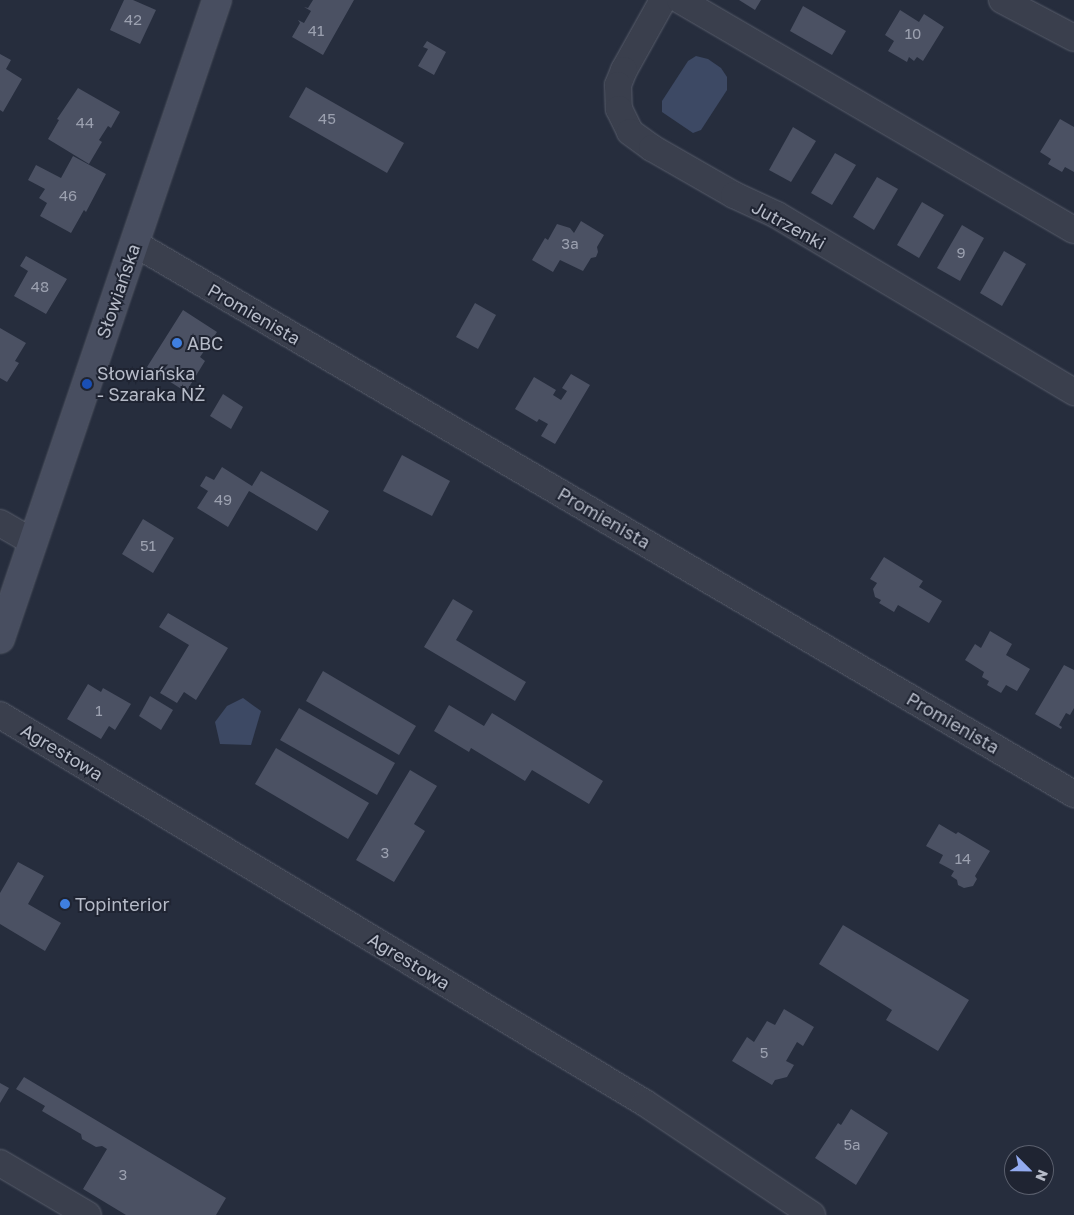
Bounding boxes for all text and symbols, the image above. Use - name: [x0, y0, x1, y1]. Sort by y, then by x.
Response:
- house number: 42: [124, 11, 142, 29]
- house number: 41: [308, 22, 324, 40]
- house number: 10: [905, 25, 921, 43]
- house number: 45: [318, 110, 336, 128]
- house number: 44: [76, 114, 94, 132]
- house number: 46: [59, 187, 77, 205]
- street label: Jutrzenki: [748, 196, 830, 254]
- house number: 3a: [561, 235, 579, 253]
- street label: Słowiańska: [92, 241, 144, 341]
- house number: 9: [956, 244, 966, 262]
- house number: 48: [31, 278, 49, 296]
- street label: Promienista: [204, 279, 304, 349]
- place label: ABC: [187, 332, 223, 354]
- marker: ABC: [171, 337, 183, 349]
- place label: Słowiańska - Szaraka NŻ: [97, 363, 205, 406]
- marker: Słowiańska - Szaraka NŻ: [81, 378, 93, 390]
- street label: Promienista: [554, 483, 654, 553]
- house number: 49: [214, 491, 232, 509]
- house number: 51: [140, 537, 156, 555]
- street label: Promienista: [903, 688, 1003, 758]
- house number: 1: [95, 702, 103, 720]
- street label: Agrestowa: [17, 719, 107, 785]
- house number: 3: [381, 844, 389, 862]
- house number: 14: [955, 850, 971, 868]
- place label: Topinterior: [75, 893, 169, 915]
- marker: Topinterior: [59, 898, 71, 910]
- street label: Agrestowa: [364, 928, 454, 994]
- house number: 5: [760, 1044, 768, 1062]
- house number: 5a: [843, 1136, 861, 1154]
- north arrow: [1004, 1145, 1054, 1195]
- house number: 3: [119, 1166, 127, 1184]
- text: N: [1032, 1167, 1052, 1184]

